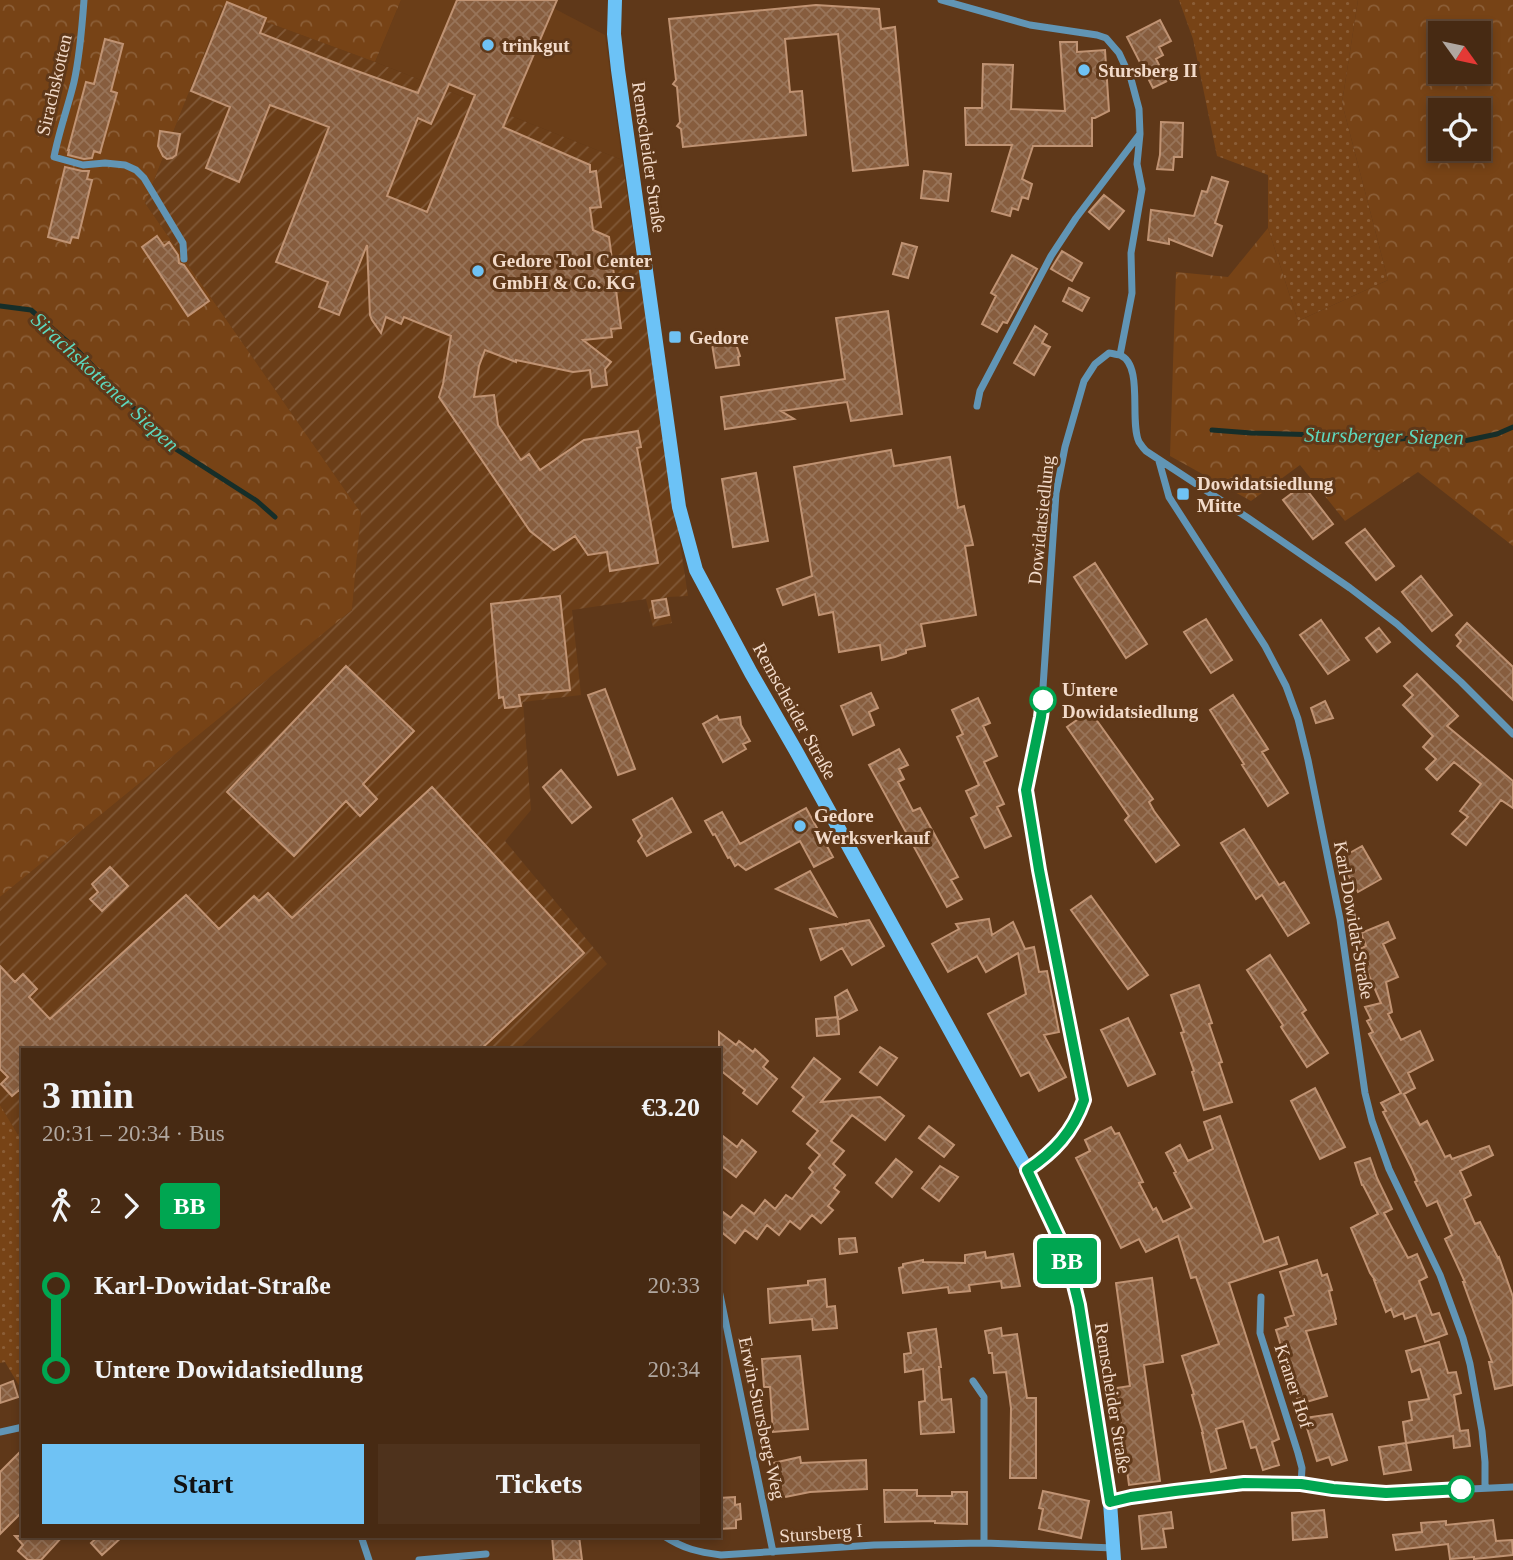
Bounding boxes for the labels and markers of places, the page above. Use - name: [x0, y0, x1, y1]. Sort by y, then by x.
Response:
- place label: trinkgut: [502, 35, 570, 56]
- marker: trinkgut: [480, 37, 496, 53]
- place label: Stursberg II: [1098, 60, 1198, 81]
- marker: Stursberg II: [1076, 62, 1092, 78]
- place label: Gedore Tool Center GmbH & Co. KG: [492, 250, 653, 293]
- marker: Gedore Tool Center GmbH & Co. KG: [470, 263, 486, 279]
- place label: Gedore: [689, 327, 749, 348]
- marker: Gedore: [667, 329, 683, 345]
- place label: Dowidatsiedlung Mitte: [1197, 473, 1334, 516]
- marker: Dowidatsiedlung Mitte: [1175, 486, 1191, 502]
- place label: Untere Dowidatsiedlung: [1062, 679, 1199, 722]
- marker: Untere Dowidatsiedlung: [1030, 687, 1056, 713]
- place label: Gedore Werksverkauf: [814, 805, 931, 848]
- marker: Gedore Werksverkauf: [792, 818, 808, 834]
- unlabelled marker: [1448, 1476, 1474, 1502]

